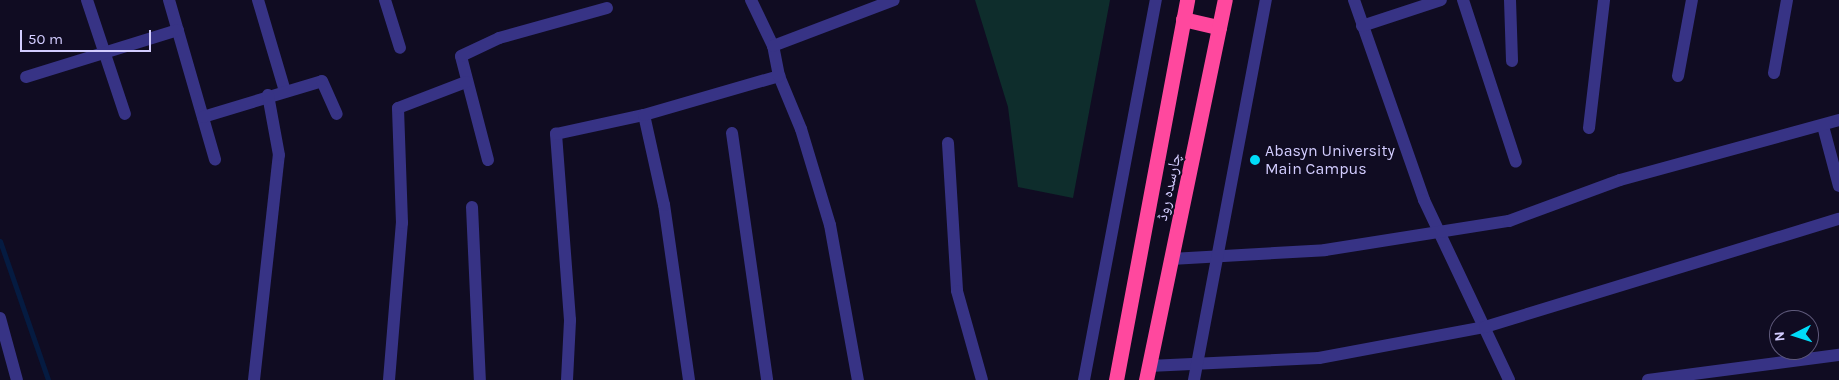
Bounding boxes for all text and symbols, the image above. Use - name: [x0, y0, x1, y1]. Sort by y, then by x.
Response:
- scale bar: [22, 20, 154, 52]
- text: 50 m: [28, 30, 63, 48]
- place label: Abasyn University Main Campus: [1265, 141, 1395, 179]
- street label: چارسدہ روڈ: [1152, 151, 1186, 223]
- marker: Abasyn University Main Campus: [1249, 154, 1261, 166]
- north arrow: [1769, 310, 1819, 360]
- text: N: [1771, 331, 1788, 342]

